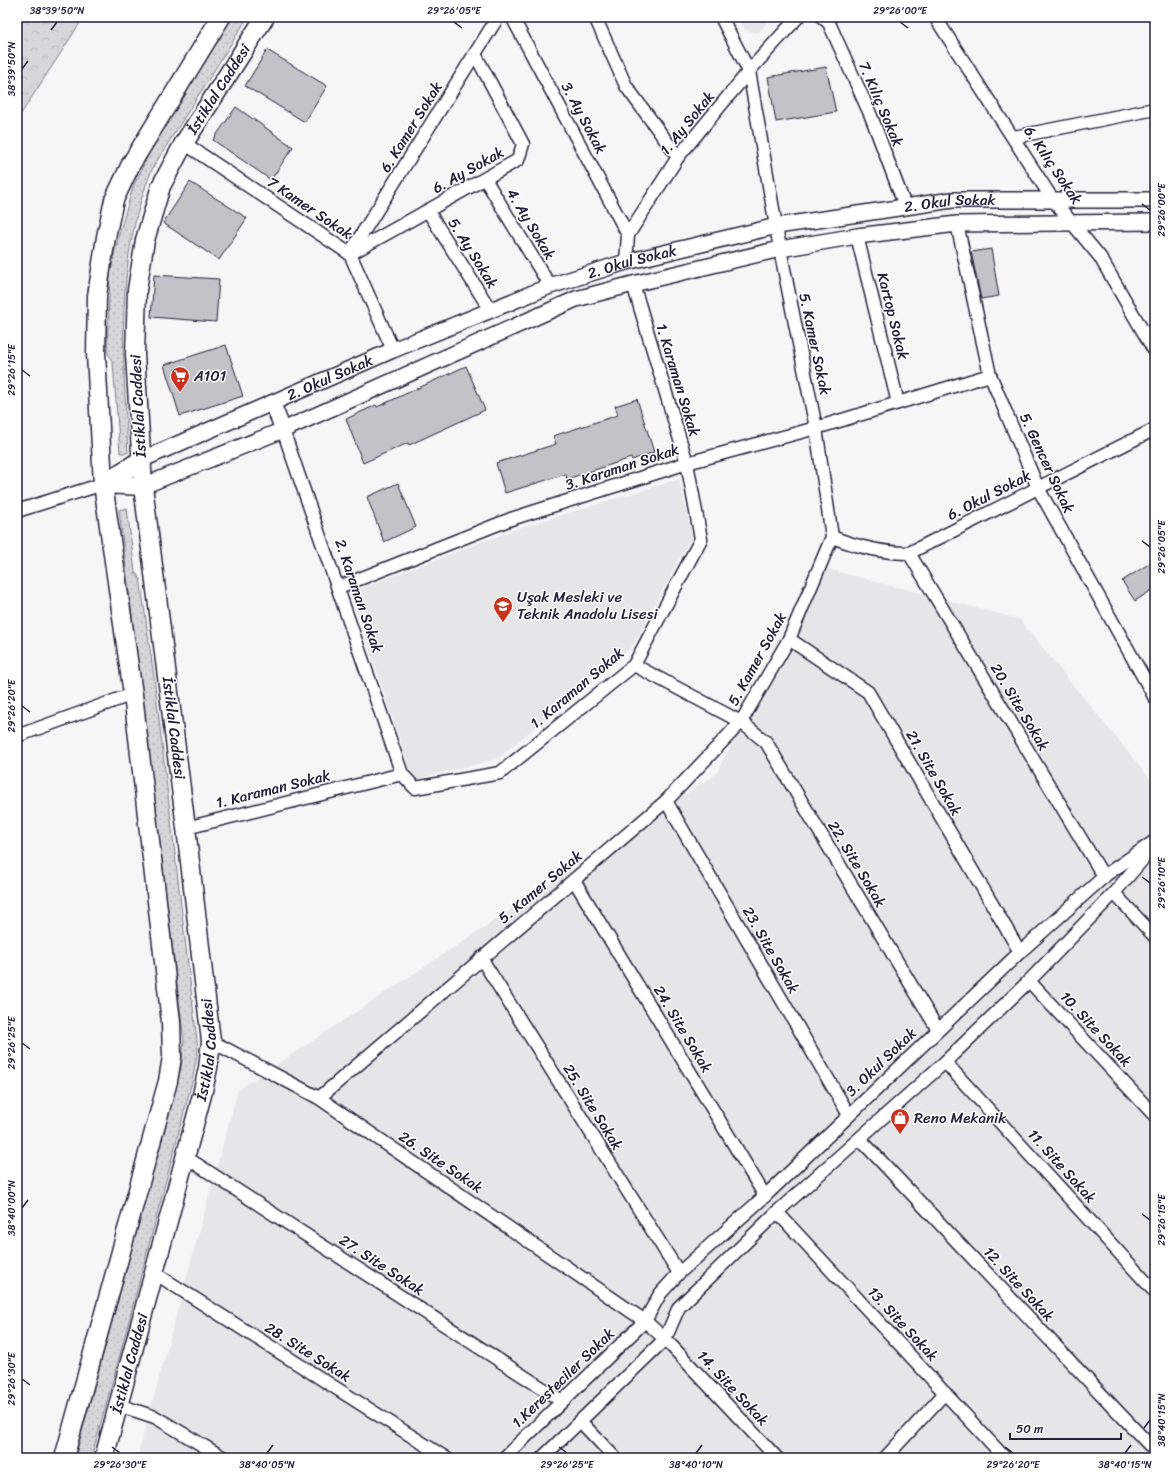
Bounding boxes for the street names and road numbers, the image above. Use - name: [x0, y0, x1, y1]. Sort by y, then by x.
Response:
- street label: İstiklal Caddesi: [179, 38, 258, 140]
- street label: 7. Kılıç Sokak: [851, 57, 911, 151]
- street label: 6. Kamer Sokak: [373, 75, 450, 178]
- street label: 3. Ay Sokak: [554, 77, 614, 159]
- street label: 1. Ay Sokak: [653, 85, 721, 161]
- street label: 6. Kılıç Sokak: [1017, 120, 1089, 210]
- street label: 6. Ay Sokak: [427, 139, 509, 201]
- street label: 7 Kamer Sokak: [262, 170, 359, 247]
- street label: 4. Ay Sokak: [499, 183, 563, 265]
- street label: 2. Okul Sokak: [902, 187, 996, 220]
- street label: 5. Ay Sokak: [441, 212, 505, 294]
- street label: 2. Okul Sokak: [584, 237, 680, 286]
- street label: Kartop Sokak: [870, 270, 916, 362]
- street label: 5. Kamer Sokak: [791, 291, 839, 398]
- street label: 1. Karaman Sokak: [648, 320, 708, 440]
- street label: 2. Okul Sokak: [283, 347, 378, 408]
- street label: İstiklal Caddesi: [122, 353, 154, 459]
- street label: 5. Gencer Sokak: [1012, 408, 1082, 518]
- street label: 3. Karaman Sokak: [562, 436, 682, 498]
- street label: 6. Okul Sokak: [942, 462, 1037, 527]
- street label: 2. Karaman Sokak: [327, 536, 391, 657]
- street label: 5. Kamer Sokak: [720, 606, 794, 711]
- street label: 1. Karaman Sokak: [524, 640, 630, 735]
- street label: 20. Site Sokak: [983, 658, 1057, 756]
- street label: İstiklal Caddesi: [155, 674, 193, 782]
- street label: 21. Site Sokak: [899, 725, 969, 821]
- street label: 1. Karaman Sokak: [213, 762, 333, 816]
- street label: 22. Site Sokak: [821, 815, 893, 913]
- street label: 5. Kamer Sokak: [492, 843, 589, 930]
- street label: 23. Site Sokak: [735, 901, 807, 999]
- street label: 24. Site Sokak: [646, 980, 720, 1078]
- street label: 10. Site Sokak: [1054, 985, 1138, 1073]
- street label: İstiklal Caddesi: [188, 996, 224, 1105]
- street label: 3. Okul Sokak: [839, 1020, 924, 1103]
- street label: 25. Site Sokak: [556, 1058, 630, 1156]
- street label: 11. Site Sokak: [1021, 1123, 1103, 1209]
- street label: 26. Site Sokak: [393, 1124, 489, 1200]
- street label: 27. Site Sokak: [334, 1227, 430, 1303]
- street label: 12. Site Sokak: [977, 1240, 1061, 1328]
- street label: 13. Site Sokak: [861, 1280, 945, 1368]
- street label: İstiklal Caddesi: [103, 1309, 156, 1417]
- street label: 28. Site Sokak: [259, 1315, 357, 1389]
- street label: 1.Keresteciler Sokak: [505, 1321, 621, 1435]
- street label: 14. Site Sokak: [691, 1344, 775, 1432]

